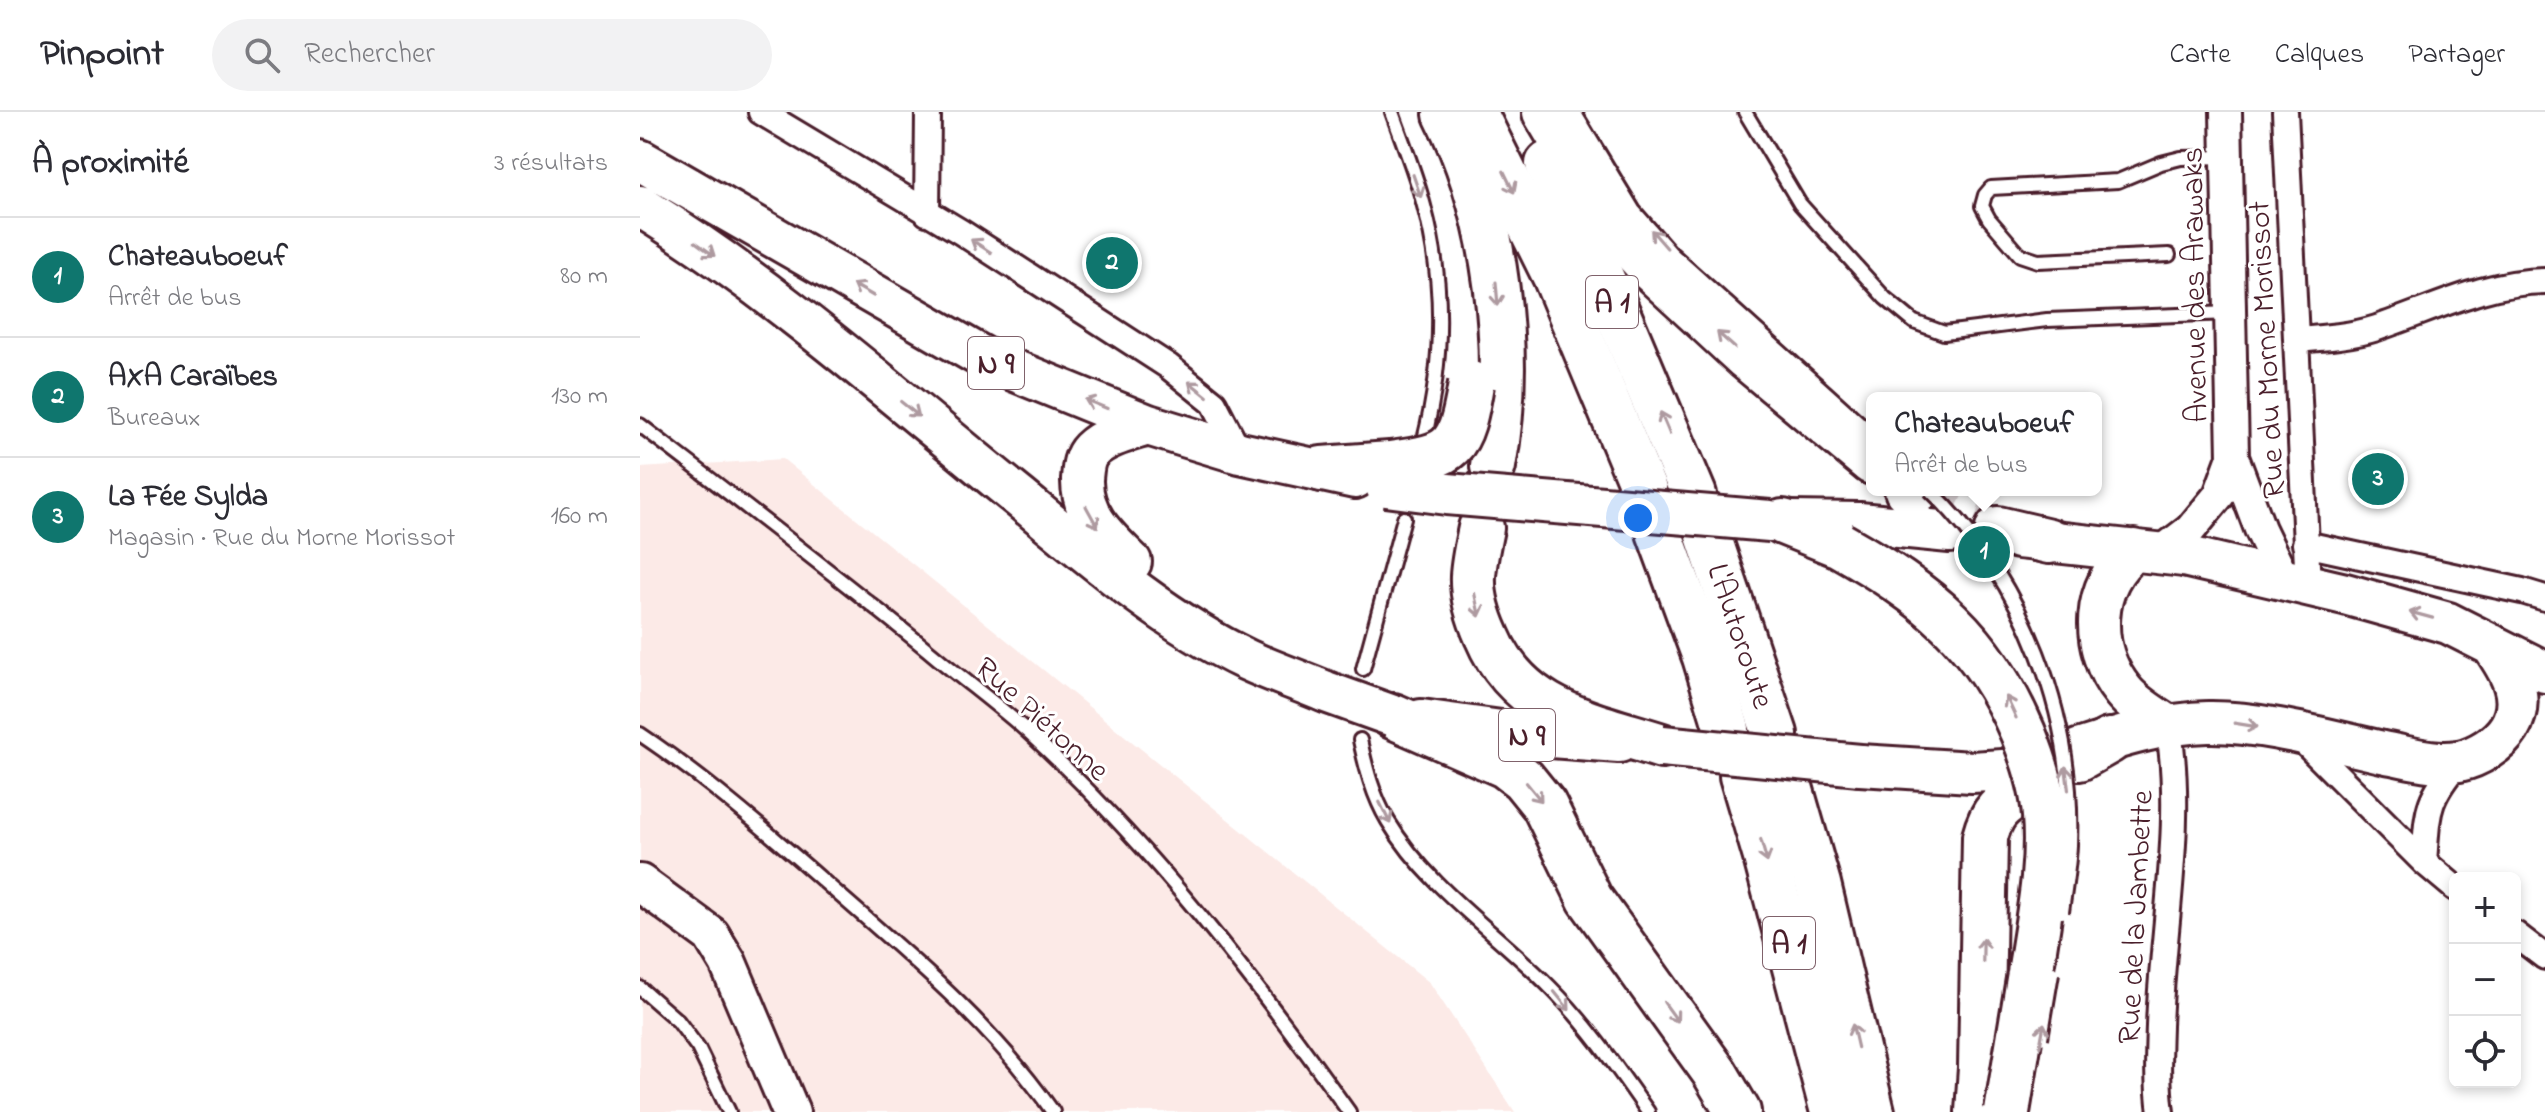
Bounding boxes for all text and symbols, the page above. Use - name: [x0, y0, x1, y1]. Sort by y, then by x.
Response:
- search box: [212, 19, 772, 91]
- text: Pinpoint: [40, 27, 164, 83]
- icon: search: [240, 33, 284, 77]
- text: Rechercher: [304, 33, 435, 77]
- text: Carte: [2170, 35, 2231, 76]
- text: Calques: [2275, 35, 2364, 76]
- text: Partager: [2408, 35, 2505, 76]
- text: À proximité: [32, 139, 189, 189]
- text: 3 résultats: [494, 145, 608, 183]
- street label: Avenue des Arawaks: [2171, 147, 2222, 423]
- one-way arrow: [1502, 170, 1517, 194]
- one-way arrow: [1411, 173, 1426, 198]
- street label: Rue du Morne Morissot: [2237, 199, 2300, 500]
- one-way arrow: [1651, 230, 1669, 250]
- pin: 2: [1086, 233, 1138, 293]
- text: Chateauboeuf: [108, 236, 288, 280]
- one-way arrow: [970, 237, 993, 253]
- one-way arrow: [694, 240, 715, 257]
- text: 1: [54, 258, 62, 296]
- text: 80 m: [560, 258, 608, 296]
- road number: A 1: [1586, 276, 1638, 328]
- text: Arrêt de bus: [108, 280, 242, 318]
- one-way arrow: [1490, 280, 1505, 307]
- one-way arrow: [852, 281, 875, 297]
- one-way arrow: [1717, 331, 1737, 349]
- road number: N 9: [968, 337, 1024, 389]
- text: AXA Caraïbes: [108, 356, 278, 400]
- text: 2: [52, 378, 64, 416]
- text: 130 m: [551, 378, 608, 416]
- one-way arrow: [1188, 380, 1209, 398]
- popup: [1866, 392, 2102, 496]
- one-way arrow: [1084, 396, 1109, 411]
- text: Bureaux: [108, 400, 200, 438]
- one-way arrow: [899, 400, 920, 418]
- text: Chateauboeuf: [1894, 403, 2074, 447]
- one-way arrow: [1656, 411, 1671, 436]
- text: Arrêt de bus: [1894, 447, 2028, 485]
- pin: 3: [2352, 449, 2404, 509]
- text: La Fée Sylda: [108, 476, 268, 520]
- text: 3: [53, 498, 63, 536]
- text: 160 m: [550, 498, 608, 536]
- your location: [1618, 498, 1658, 538]
- one-way arrow: [1085, 505, 1101, 528]
- text: Magasin · Rue du Morne Morissot: [108, 520, 455, 558]
- pin: 1: [1958, 522, 2010, 582]
- street label: L'Autoroute: [1692, 558, 1785, 716]
- one-way arrow: [1470, 591, 1485, 617]
- one-way arrow: [2408, 607, 2434, 622]
- street label: Rue Piétonne: [962, 647, 1119, 795]
- one-way arrow: [2003, 695, 2018, 719]
- road number: N 9: [1499, 709, 1555, 761]
- one-way arrow: [2232, 718, 2258, 733]
- one-way arrow: [2059, 765, 2074, 791]
- one-way arrow: [1525, 781, 1543, 802]
- street label: Rue de la Jambette: [2107, 788, 2168, 1045]
- one-way arrow: [1378, 801, 1393, 825]
- one-way arrow: [1757, 837, 1772, 863]
- map controls: [2449, 872, 2521, 1088]
- button: +: [2449, 872, 2521, 944]
- road number: A 1: [1763, 917, 1815, 969]
- one-way arrow: [1975, 937, 1991, 964]
- button: −: [2449, 944, 2521, 1016]
- one-way arrow: [1553, 991, 1571, 1011]
- one-way arrow: [1662, 1000, 1679, 1022]
- button: locate: [2449, 1016, 2521, 1088]
- one-way arrow: [1847, 1023, 1862, 1049]
- one-way arrow: [2035, 1023, 2050, 1048]

